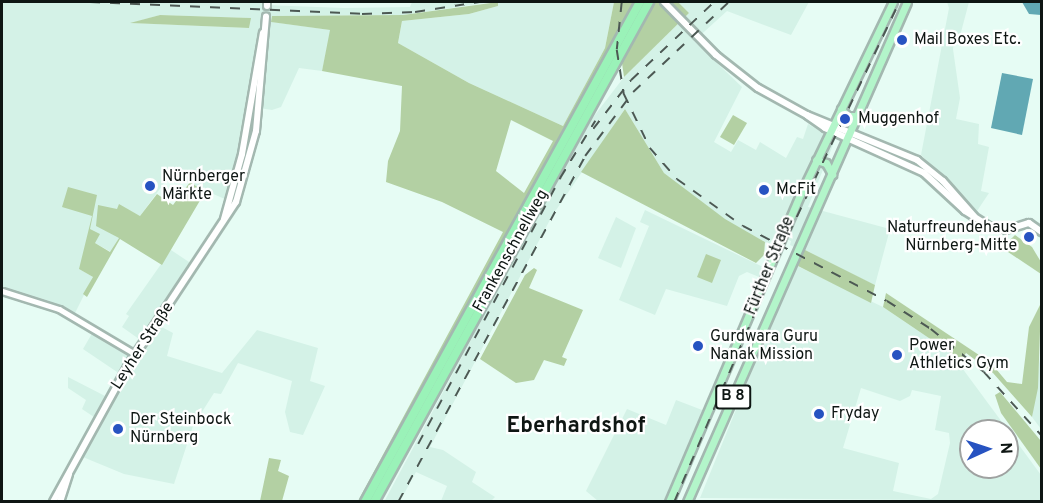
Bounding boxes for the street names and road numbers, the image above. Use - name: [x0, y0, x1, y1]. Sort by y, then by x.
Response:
- street label: Frankenschnellweg: [469, 186, 553, 316]
- street label: Fürther Straße: [742, 214, 798, 318]
- street label: Leyher Straße: [108, 299, 178, 393]
- road number: B 8: [715, 385, 751, 409]

